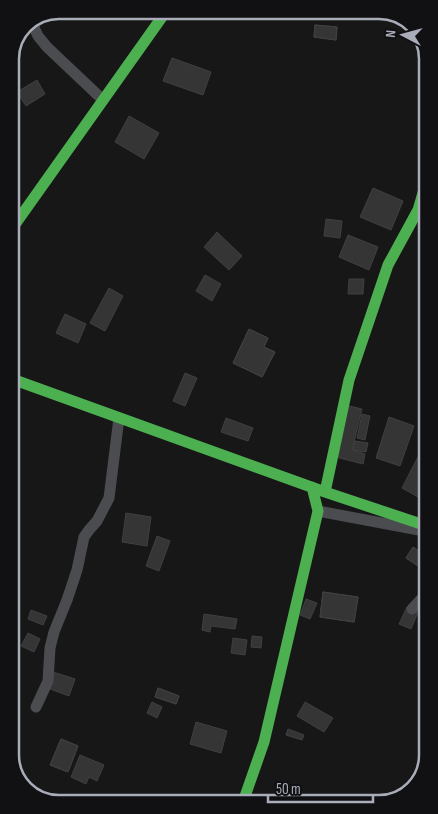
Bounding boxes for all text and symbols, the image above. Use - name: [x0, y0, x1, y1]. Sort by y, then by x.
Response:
- north arrow: [378, 10, 428, 60]
- text: N: [382, 29, 399, 38]
- scale bar: [268, 772, 373, 804]
- text: 50 m: [276, 780, 301, 799]

